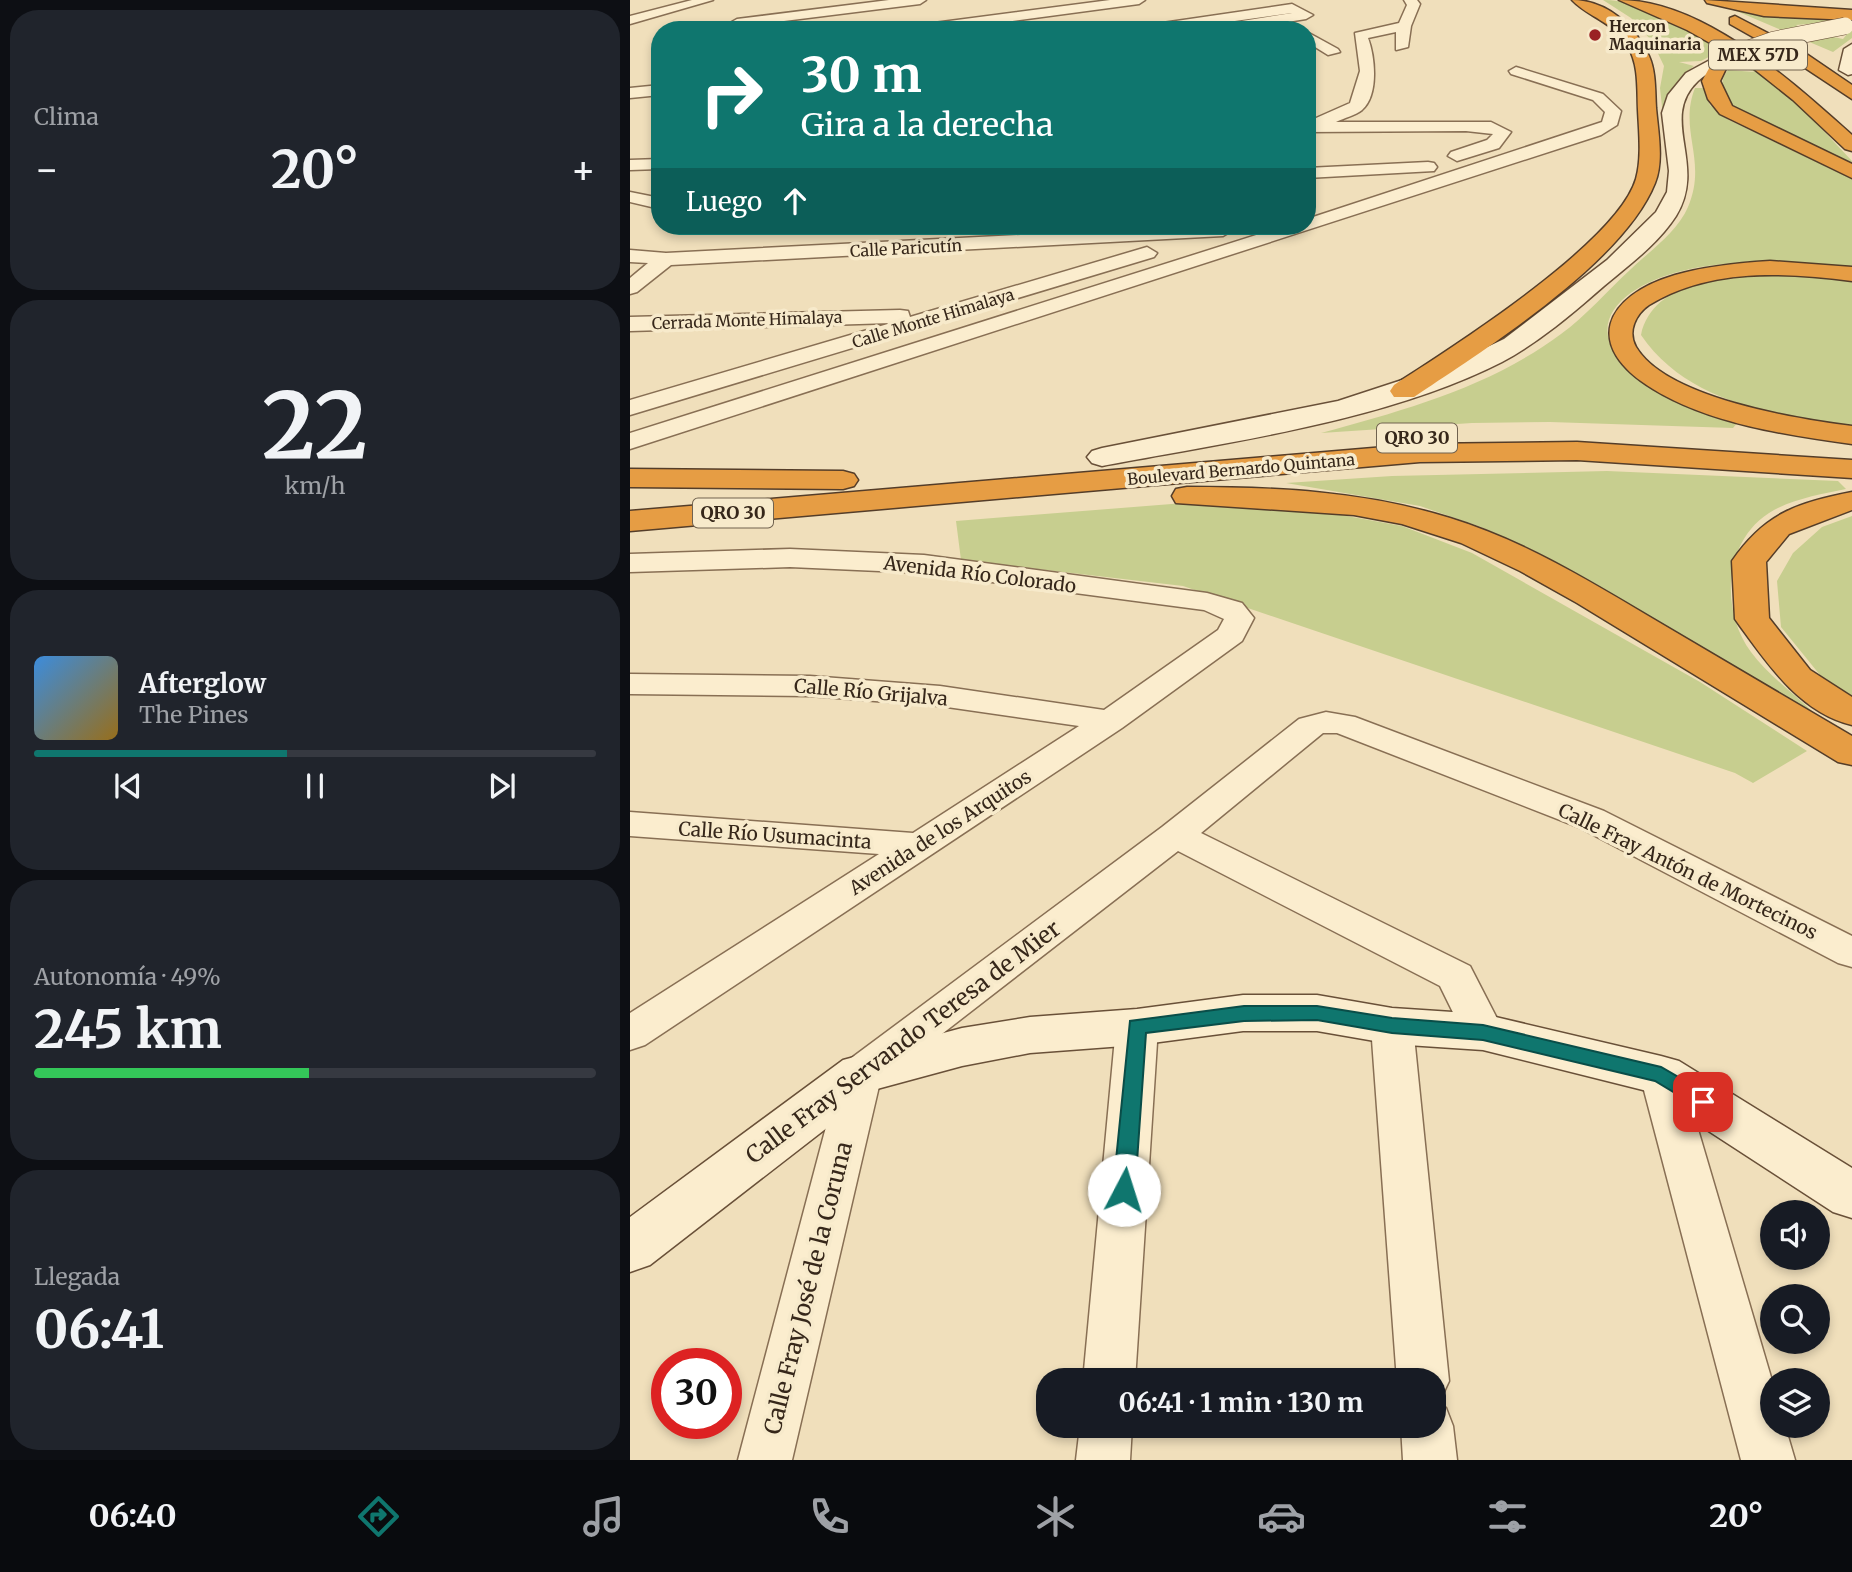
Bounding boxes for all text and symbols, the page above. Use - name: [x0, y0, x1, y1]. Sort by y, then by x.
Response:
- place label: Hercon Maquinaria: [1609, 16, 1701, 54]
- marker: Hercon Maquinaria: [1587, 27, 1603, 43]
- road number: MEX 57D: [1709, 40, 1807, 70]
- text: 30 m: [801, 44, 922, 105]
- icon: right: [686, 49, 777, 140]
- text: Clima: [34, 102, 99, 131]
- text: Gira a la derecha: [801, 105, 1054, 145]
- text: 20°: [271, 137, 359, 202]
- text: −: [34, 146, 59, 193]
- text: +: [571, 146, 596, 193]
- icon: ahead: [776, 182, 814, 220]
- text: Luego: [686, 185, 762, 218]
- street label: Calle Paricutín: [849, 235, 963, 261]
- street label: Calle Monte Himalaya: [850, 284, 1017, 352]
- street label: Cerrada Monte Himalaya: [651, 307, 843, 333]
- text: 22: [262, 368, 368, 483]
- road number: QRO 30: [1377, 424, 1457, 452]
- street label: Boulevard Bernardo Quintana: [1126, 449, 1356, 489]
- text: km/h: [285, 471, 345, 500]
- road number: QRO 30: [693, 499, 773, 528]
- street label: Avenida Río Colorado: [881, 550, 1078, 598]
- text: Afterglow: [139, 667, 266, 700]
- street label: Calle Río Grijalva: [793, 673, 949, 711]
- text: The Pines: [139, 700, 249, 729]
- street label: Avenida de los Arquitos: [844, 764, 1036, 900]
- icon: previous: [109, 767, 147, 805]
- icon: pause: [296, 767, 334, 805]
- icon: next: [483, 767, 521, 805]
- street label: Calle Fray Antón de Mortecinos: [1555, 798, 1821, 944]
- street label: Calle Río Usumacinta: [678, 816, 872, 854]
- street label: Calle Fray Servando Teresa de Mier: [740, 914, 1066, 1169]
- text: Autonomía · 49%: [34, 962, 221, 991]
- text: 245 km: [34, 997, 222, 1062]
- pin: [1673, 1072, 1733, 1132]
- icon: arrive: [1684, 1083, 1722, 1121]
- street label: Calle Fray José de la Coruna: [757, 1139, 858, 1437]
- position arrow: [1087, 1153, 1161, 1227]
- map controls: [1760, 1200, 1830, 1438]
- button: sound: [1760, 1200, 1830, 1270]
- text: Llegada: [34, 1262, 120, 1291]
- button: search: [1760, 1284, 1830, 1354]
- text: 06:41: [34, 1297, 164, 1362]
- speed limit sign: 30: [651, 1348, 742, 1439]
- button: layers: [1760, 1368, 1830, 1438]
- text: 06:41 · 1 min · 130 m: [1119, 1386, 1363, 1419]
- icon: directions: [354, 1492, 403, 1541]
- icon: music: [579, 1492, 628, 1541]
- icon: phone: [805, 1492, 854, 1541]
- icon: climate: [1031, 1492, 1080, 1541]
- icon: car: [1257, 1492, 1306, 1541]
- icon: filters: [1483, 1492, 1532, 1541]
- text: 06:40: [88, 1496, 177, 1536]
- text: 20°: [1709, 1496, 1763, 1536]

